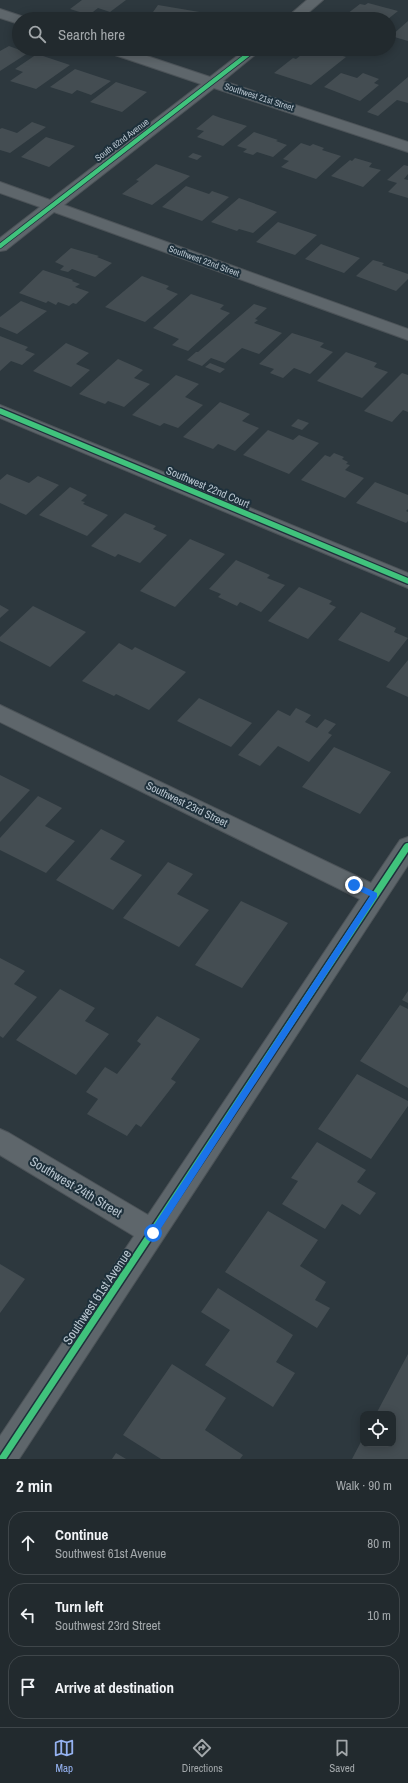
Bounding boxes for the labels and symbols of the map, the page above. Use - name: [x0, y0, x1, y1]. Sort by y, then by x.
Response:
- street label: Southwest 21st Street: [223, 80, 295, 114]
- street label: South 62nd Avenue: [93, 116, 151, 164]
- street label: Southwest 22nd Street: [167, 243, 241, 279]
- street label: Southwest 22nd Court: [164, 463, 252, 511]
- street label: Southwest 23rd Street: [144, 778, 231, 830]
- route end: [345, 876, 363, 894]
- street label: Southwest 24th Street: [27, 1153, 125, 1221]
- route start: [144, 1224, 162, 1242]
- street label: Southwest 61st Avenue: [59, 1246, 135, 1348]

